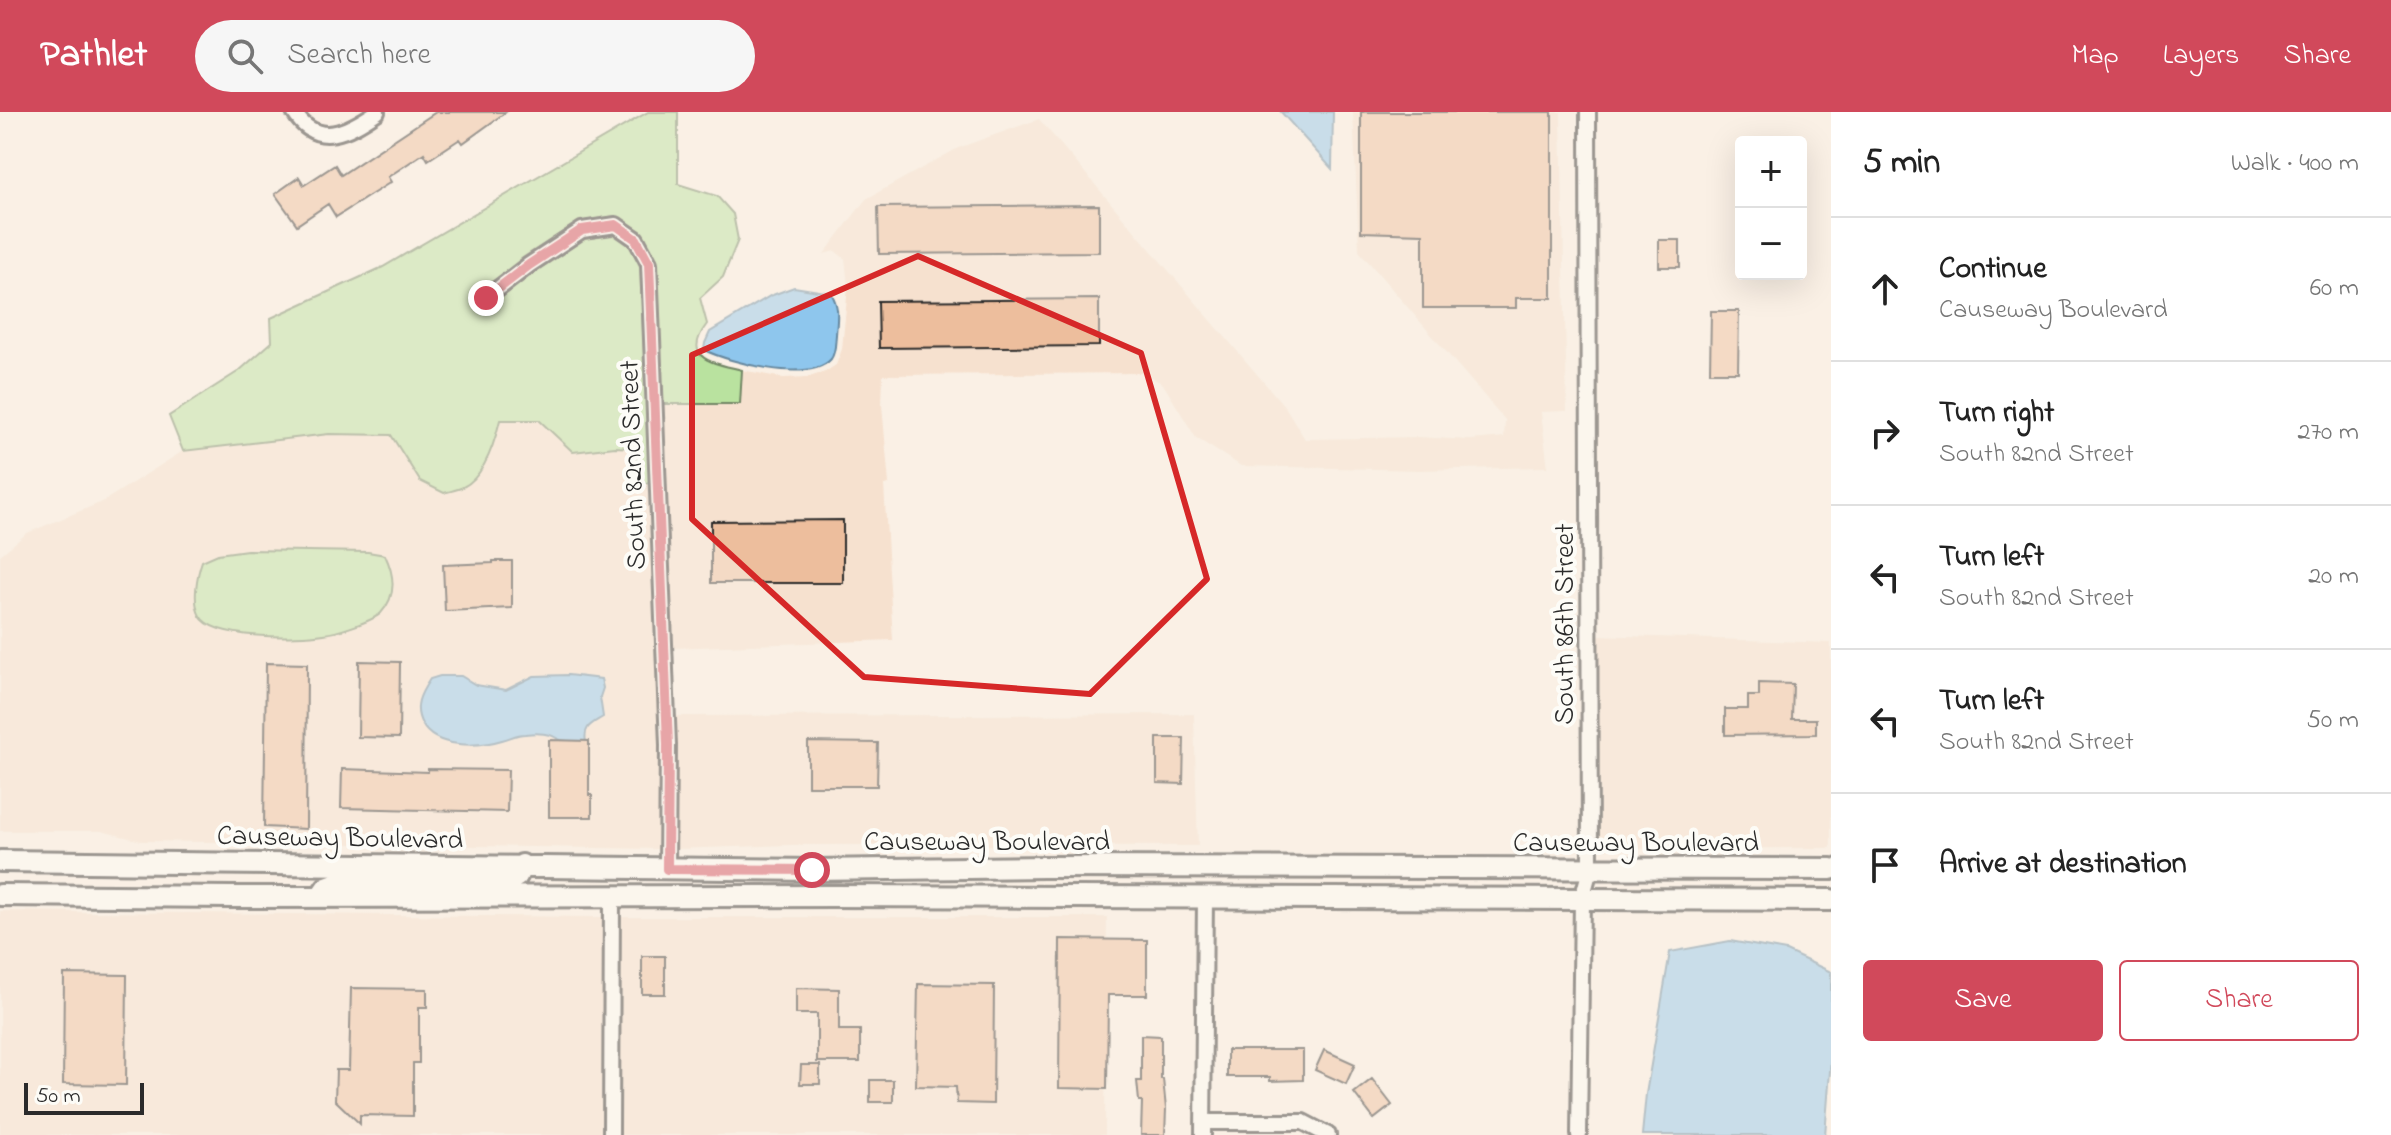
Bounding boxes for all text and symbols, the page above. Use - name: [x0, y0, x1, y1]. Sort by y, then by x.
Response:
- search box: [195, 20, 755, 92]
- text: Pathlet: [40, 28, 147, 84]
- icon: search: [223, 34, 267, 78]
- text: Search here: [287, 34, 431, 78]
- text: Map: [2071, 36, 2119, 77]
- text: Layers: [2163, 36, 2239, 77]
- text: Share: [2283, 36, 2351, 77]
- map controls: [1735, 136, 1807, 280]
- button: +: [1735, 136, 1807, 208]
- text: 5 min: [1863, 139, 1940, 189]
- text: Walk · 400 m: [2231, 145, 2359, 183]
- button: −: [1735, 208, 1807, 280]
- text: Continue: [1939, 248, 2047, 292]
- icon: ahead: [1863, 267, 1907, 311]
- text: 60 m: [2310, 270, 2359, 308]
- route end: [468, 280, 504, 316]
- text: Causeway Boulevard: [1939, 292, 2168, 330]
- street label: South 82nd Street: [610, 359, 659, 570]
- text: Turn right: [1939, 392, 2054, 436]
- icon: right: [1863, 411, 1907, 455]
- text: 270 m: [2297, 414, 2359, 452]
- text: South 82nd Street: [1939, 436, 2134, 474]
- street label: South 86th Street: [1546, 523, 1587, 725]
- text: Turn left: [1939, 536, 2044, 580]
- icon: left: [1863, 555, 1907, 599]
- text: 20 m: [2308, 558, 2359, 596]
- text: South 82nd Street: [1939, 580, 2134, 618]
- text: Turn left: [1939, 680, 2044, 724]
- icon: left: [1863, 699, 1907, 743]
- text: 50 m: [2306, 702, 2359, 740]
- text: South 82nd Street: [1939, 724, 2134, 762]
- street label: Causeway Boulevard: [216, 817, 464, 862]
- street label: Causeway Boulevard: [864, 823, 1110, 864]
- street label: Causeway Boulevard: [1513, 824, 1759, 865]
- icon: arrive: [1863, 843, 1907, 887]
- text: Arrive at destination: [1939, 843, 2187, 887]
- route start: [794, 852, 830, 888]
- button: Save: [1863, 960, 2103, 1041]
- button: Share: [2119, 960, 2359, 1041]
- scale bar: [24, 1079, 144, 1115]
- text: 50 m: [36, 1081, 81, 1113]

